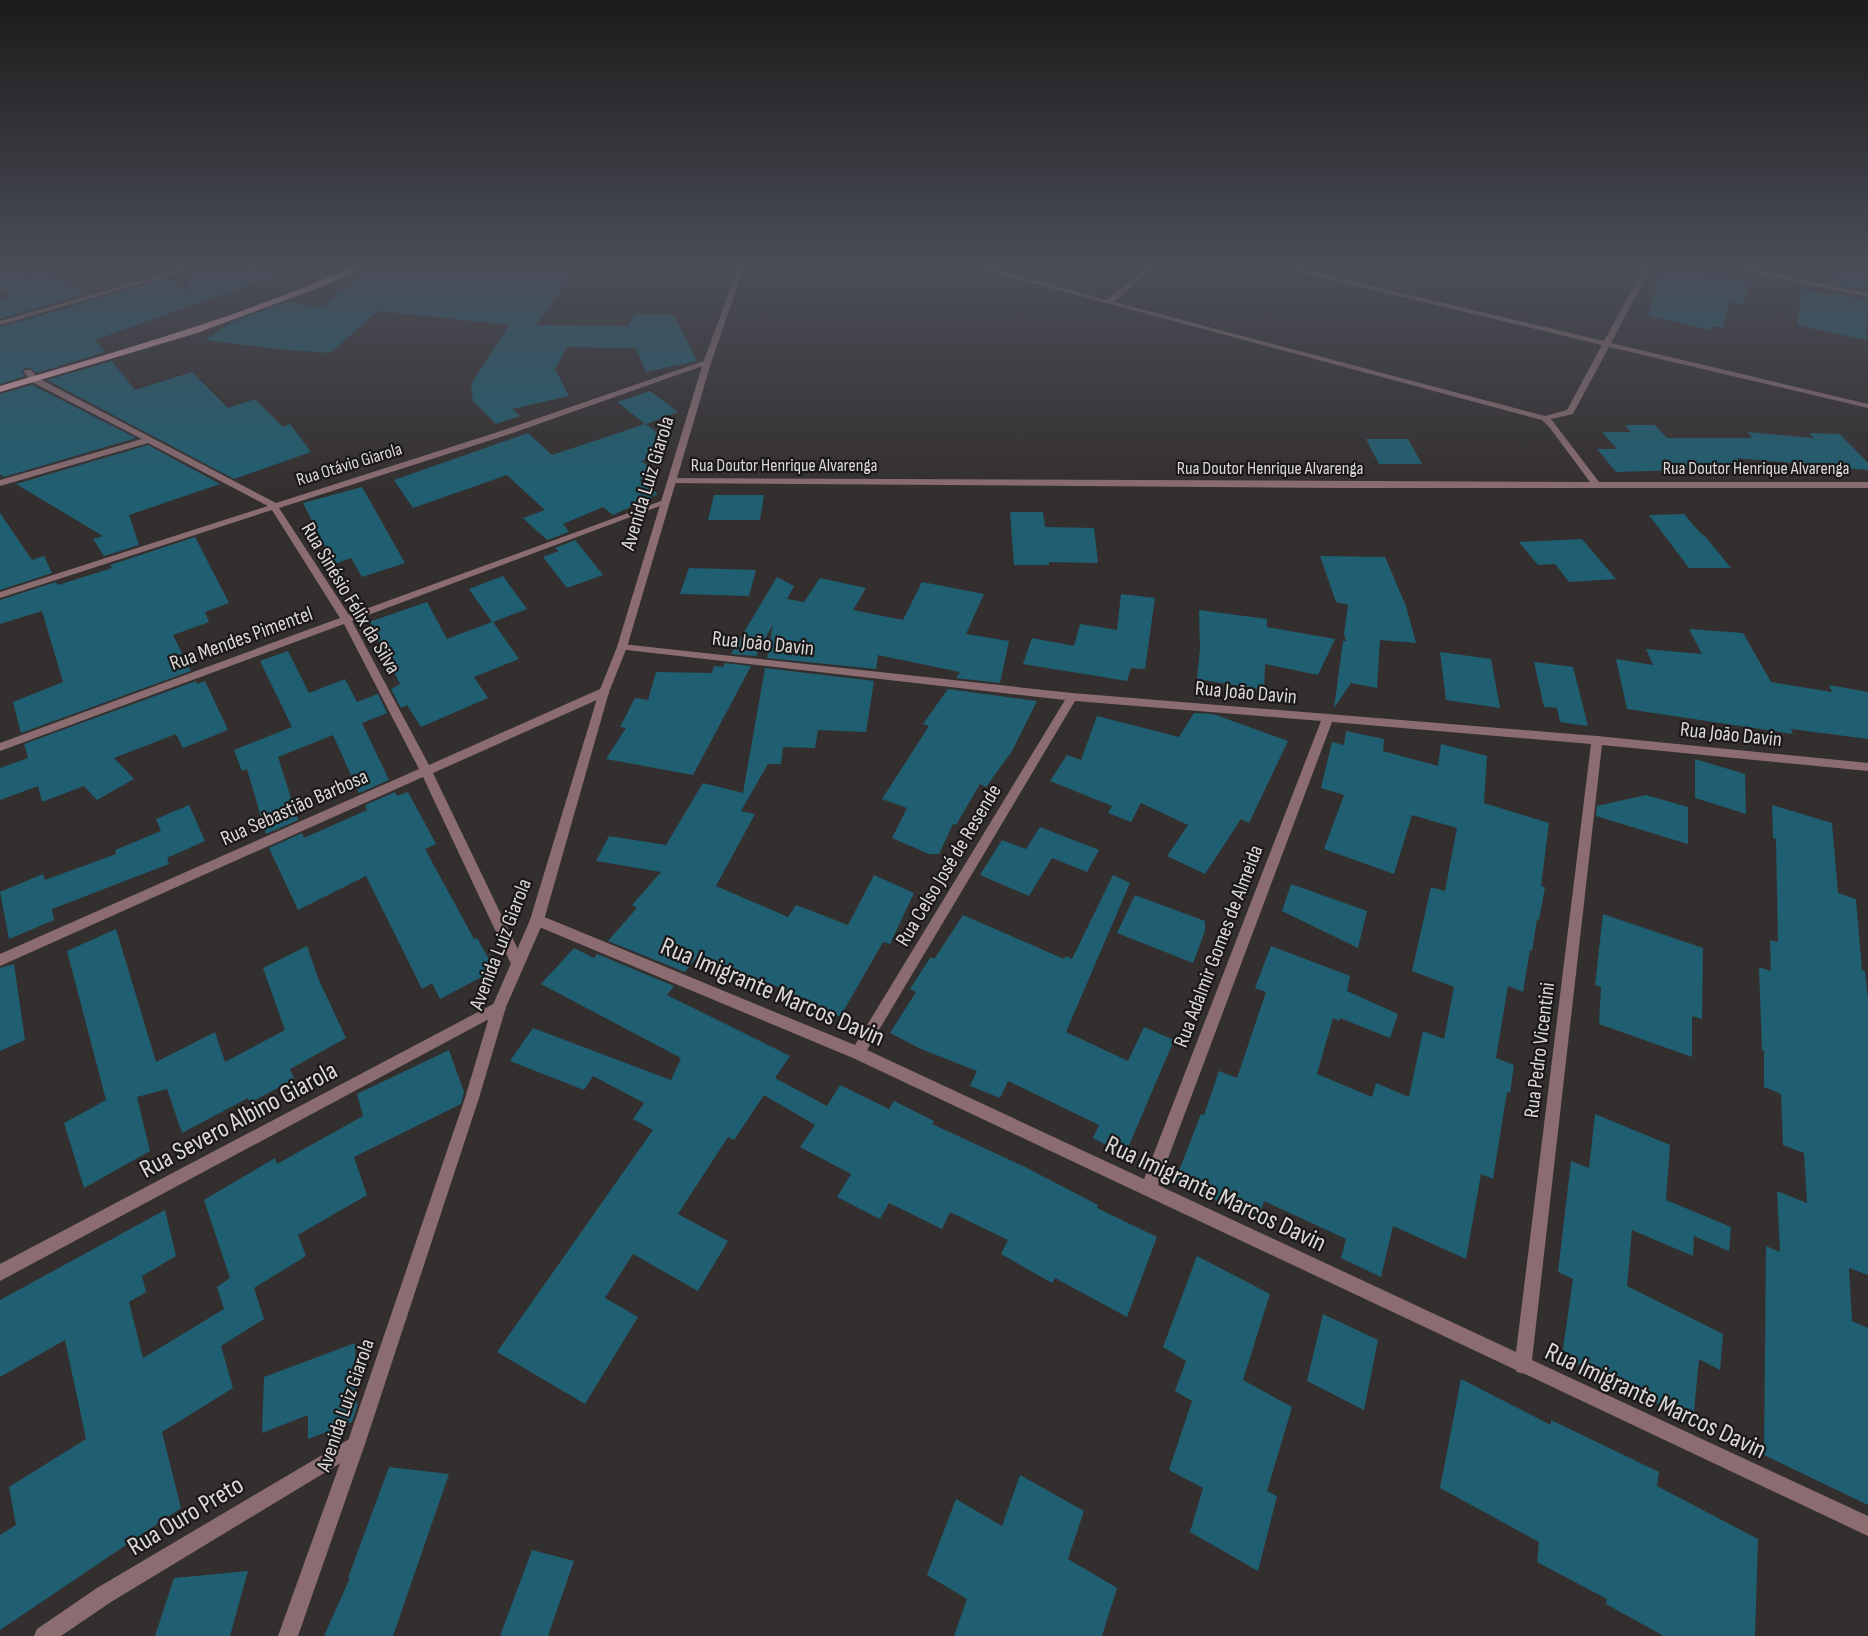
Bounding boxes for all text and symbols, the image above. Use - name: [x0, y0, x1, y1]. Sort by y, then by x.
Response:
- street label: Avenida Luiz Giarola: [615, 413, 680, 554]
- street label: Rua Otávio Giarola: [294, 438, 405, 490]
- street label: Rua Doutor Henrique Alvarenga: [691, 455, 877, 476]
- street label: Rua Doutor Henrique Alvarenga: [1177, 458, 1363, 479]
- street label: Rua Doutor Henrique Alvarenga: [1663, 458, 1849, 479]
- street label: Rua Sinésio Félix da Silva: [296, 518, 406, 678]
- street label: Rua Mendes Pimentel: [166, 601, 316, 676]
- street label: Rua João Davin: [711, 626, 815, 661]
- street label: Rua João Davin: [1194, 676, 1298, 709]
- street label: Rua João Davin: [1679, 717, 1783, 752]
- street label: Rua Sebastião Barbosa: [217, 764, 372, 851]
- street label: Rua Celso José de Resende: [890, 780, 1007, 951]
- street label: Rua Adalmir Gomes de Almeida: [1168, 842, 1269, 1051]
- street label: Avenida Luiz Giarola: [464, 875, 537, 1014]
- street label: Rua Imigrante Marcos Davin: [656, 931, 889, 1054]
- street label: Rua Pedro Vicentini: [1519, 981, 1560, 1119]
- street label: Rua Severo Albino Giarola: [135, 1055, 343, 1185]
- street label: Rua Imigrante Marcos Davin: [1100, 1130, 1331, 1259]
- street label: Avenida Luiz Giarola: [311, 1336, 380, 1476]
- street label: Rua Imigrante Marcos Davin: [1540, 1337, 1771, 1466]
- street label: Rua Ouro Preto: [122, 1470, 249, 1563]

